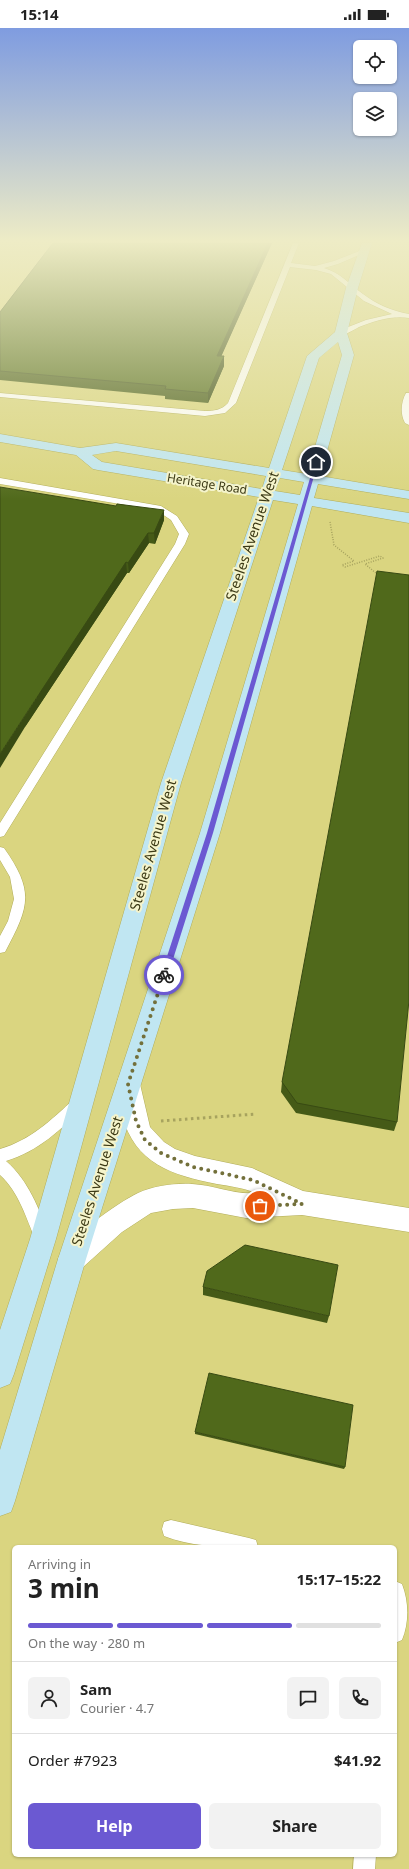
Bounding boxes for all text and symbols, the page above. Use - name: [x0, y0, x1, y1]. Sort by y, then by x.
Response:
- text: 15:14: [20, 4, 59, 24]
- map controls: [353, 40, 397, 136]
- button: locate: [353, 40, 397, 84]
- button: layers: [353, 92, 397, 136]
- pin: [299, 445, 333, 479]
- icon: home: [305, 451, 327, 473]
- street label: Heritage Road: [166, 469, 248, 498]
- street label: Steeles Avenue West: [220, 469, 283, 603]
- street label: Steeles Avenue West: [125, 777, 180, 913]
- courier: [144, 955, 184, 995]
- icon: bike: [153, 964, 175, 986]
- street label: Steeles Avenue West: [67, 1113, 127, 1248]
- pin: [243, 1189, 277, 1223]
- icon: bag: [249, 1195, 271, 1217]
- text: Arriving in: [28, 1555, 91, 1573]
- text: 15:17–15:22: [296, 1569, 381, 1589]
- text: 3 min: [28, 1570, 100, 1606]
- text: On the way · 280 m: [28, 1634, 145, 1652]
- button: person: [28, 1677, 70, 1719]
- button: chat: [287, 1677, 329, 1719]
- button: phone: [339, 1677, 381, 1719]
- text: Sam: [80, 1679, 112, 1699]
- text: Courier · 4.7: [80, 1699, 154, 1717]
- text: Order #7923: [28, 1750, 117, 1770]
- text: $41.92: [334, 1750, 381, 1770]
- button: Help: [28, 1803, 201, 1849]
- button: Share: [209, 1803, 381, 1849]

